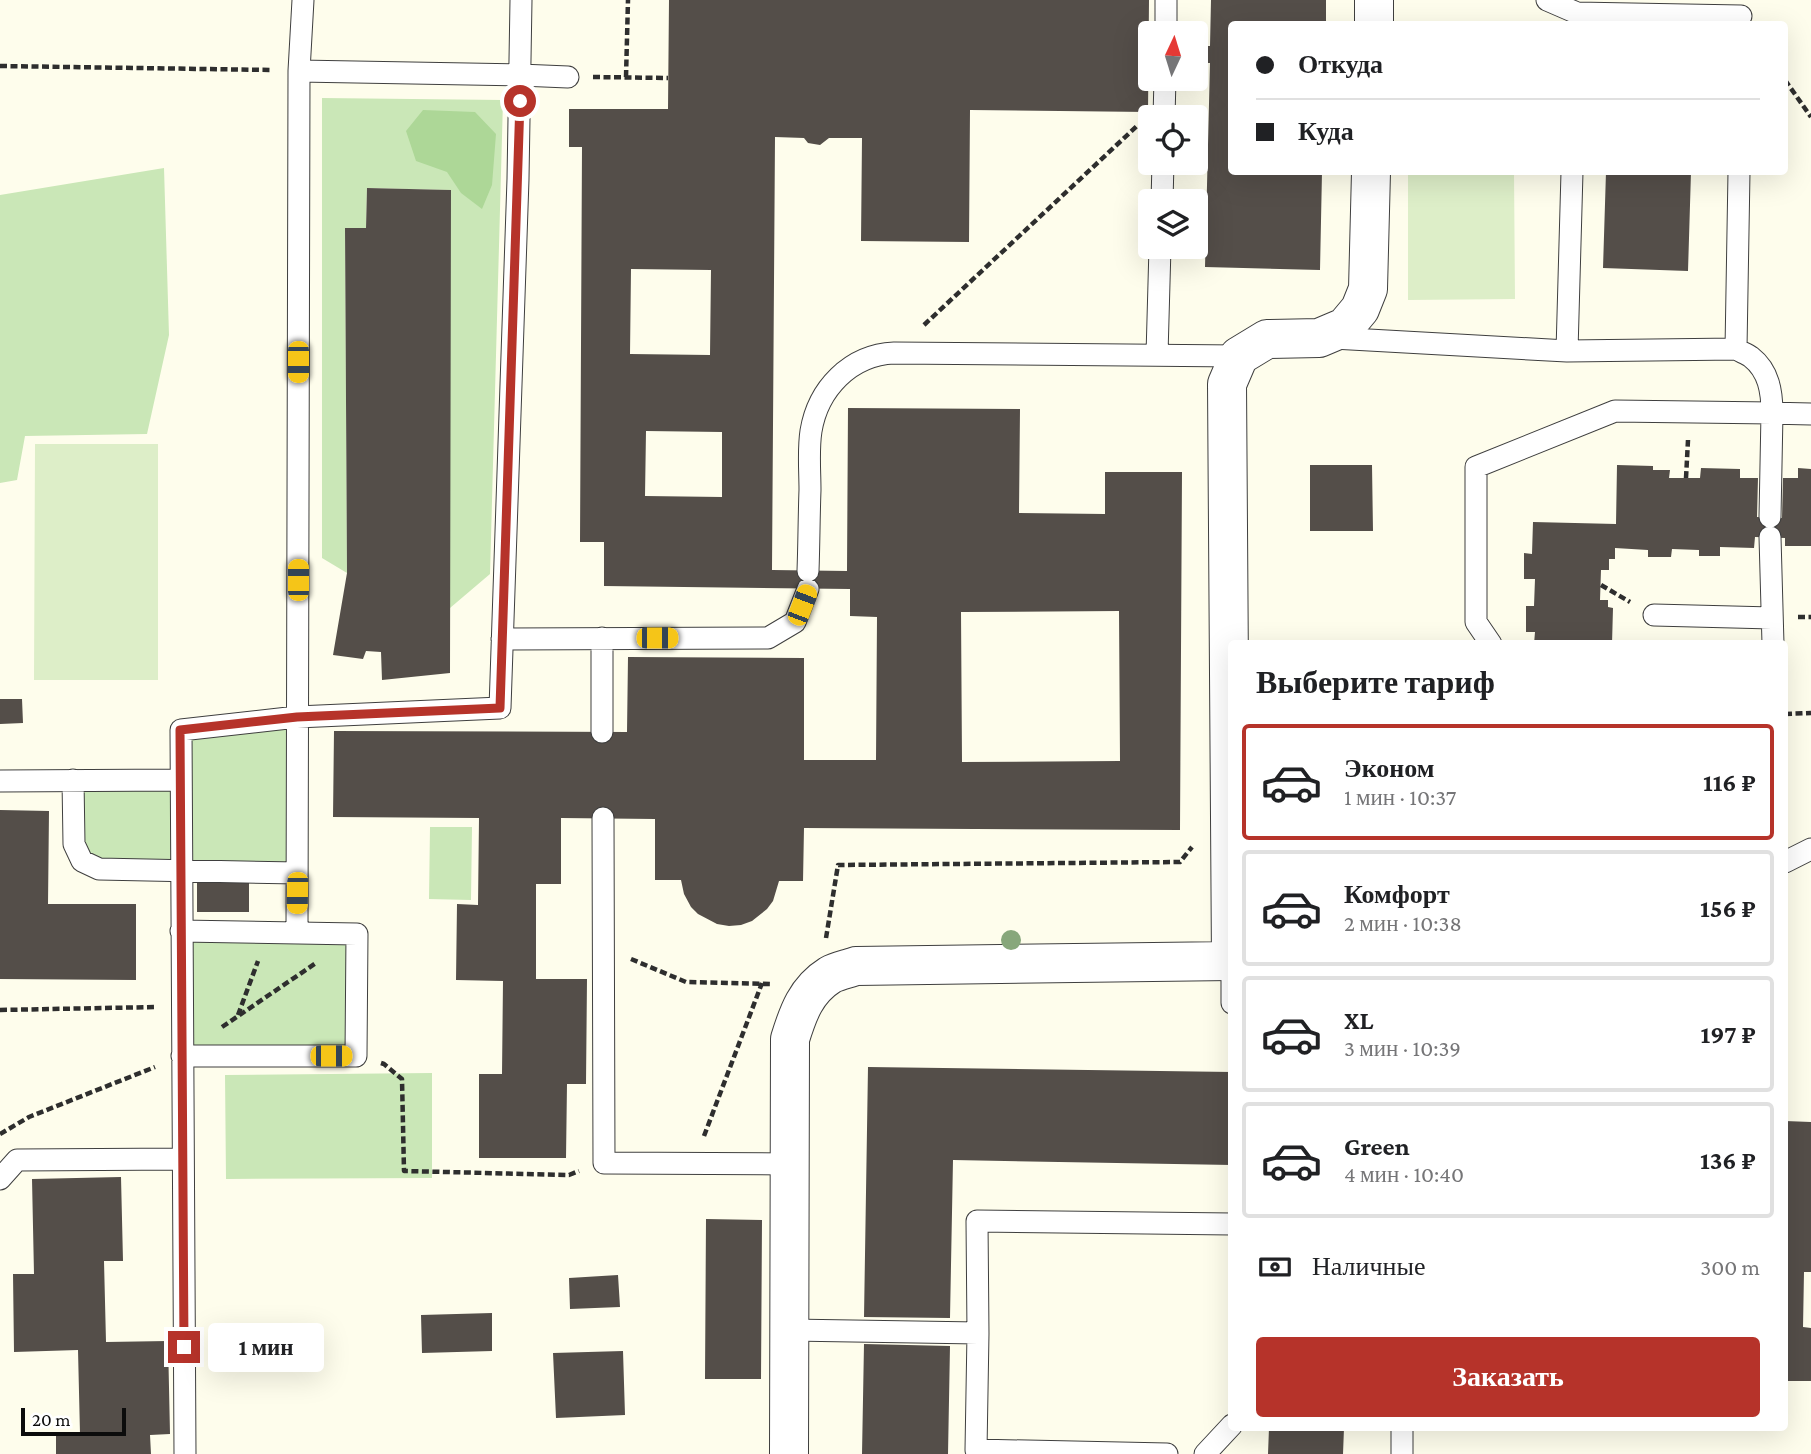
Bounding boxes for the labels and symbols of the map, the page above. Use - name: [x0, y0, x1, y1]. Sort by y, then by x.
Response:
- north arrow: [1138, 21, 1208, 91]
- route start: [504, 85, 536, 117]
- car: [288, 341, 309, 383]
- car: [288, 559, 309, 601]
- car: [785, 582, 820, 628]
- car: [637, 628, 679, 649]
- car: [287, 872, 308, 914]
- car: [311, 1046, 353, 1067]
- callout: 1 мин: [208, 1322, 324, 1372]
- route end: [168, 1331, 200, 1363]
- scale bar: [21, 1405, 126, 1437]

